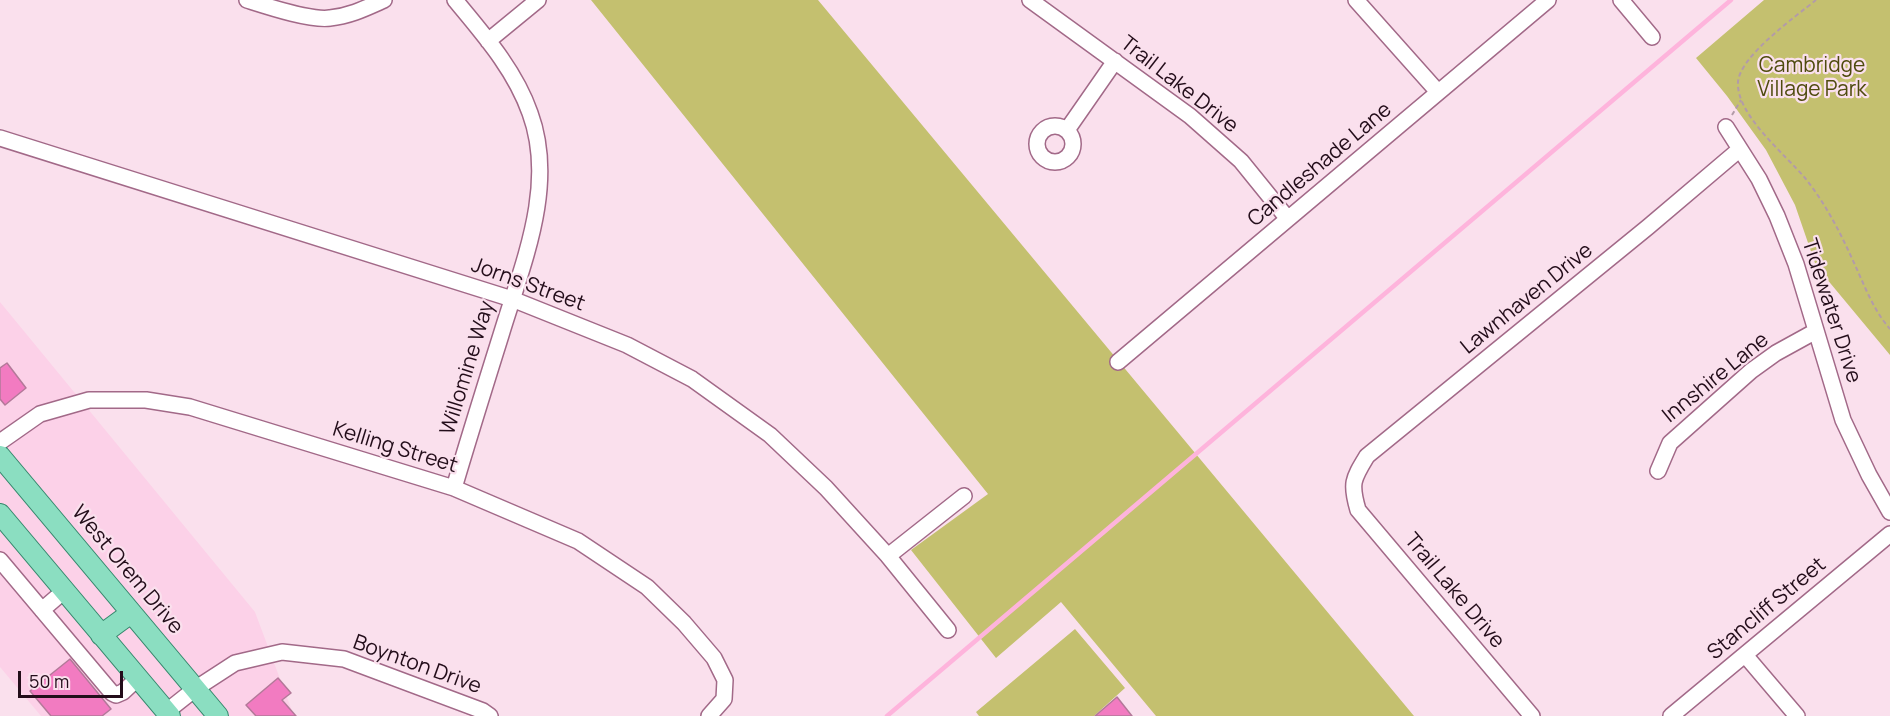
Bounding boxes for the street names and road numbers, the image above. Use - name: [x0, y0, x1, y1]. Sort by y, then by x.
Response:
- street label: Trail Lake Drive: [1115, 31, 1243, 139]
- street label: Candleshade Lane: [1243, 98, 1397, 232]
- street label: Tidewater Drive: [1796, 236, 1866, 386]
- street label: Lawnhaven Drive: [1456, 238, 1598, 360]
- street label: Jorns Street: [468, 253, 588, 317]
- street label: Willomine Way: [436, 298, 500, 438]
- street label: Innshire Lane: [1658, 328, 1774, 428]
- street label: Kelling Street: [329, 417, 461, 479]
- street label: West Orem Drive: [66, 501, 188, 639]
- street label: Trail Lake Drive: [1399, 528, 1509, 654]
- street label: Stancliff Street: [1703, 552, 1831, 666]
- street label: Boynton Drive: [349, 630, 485, 700]

